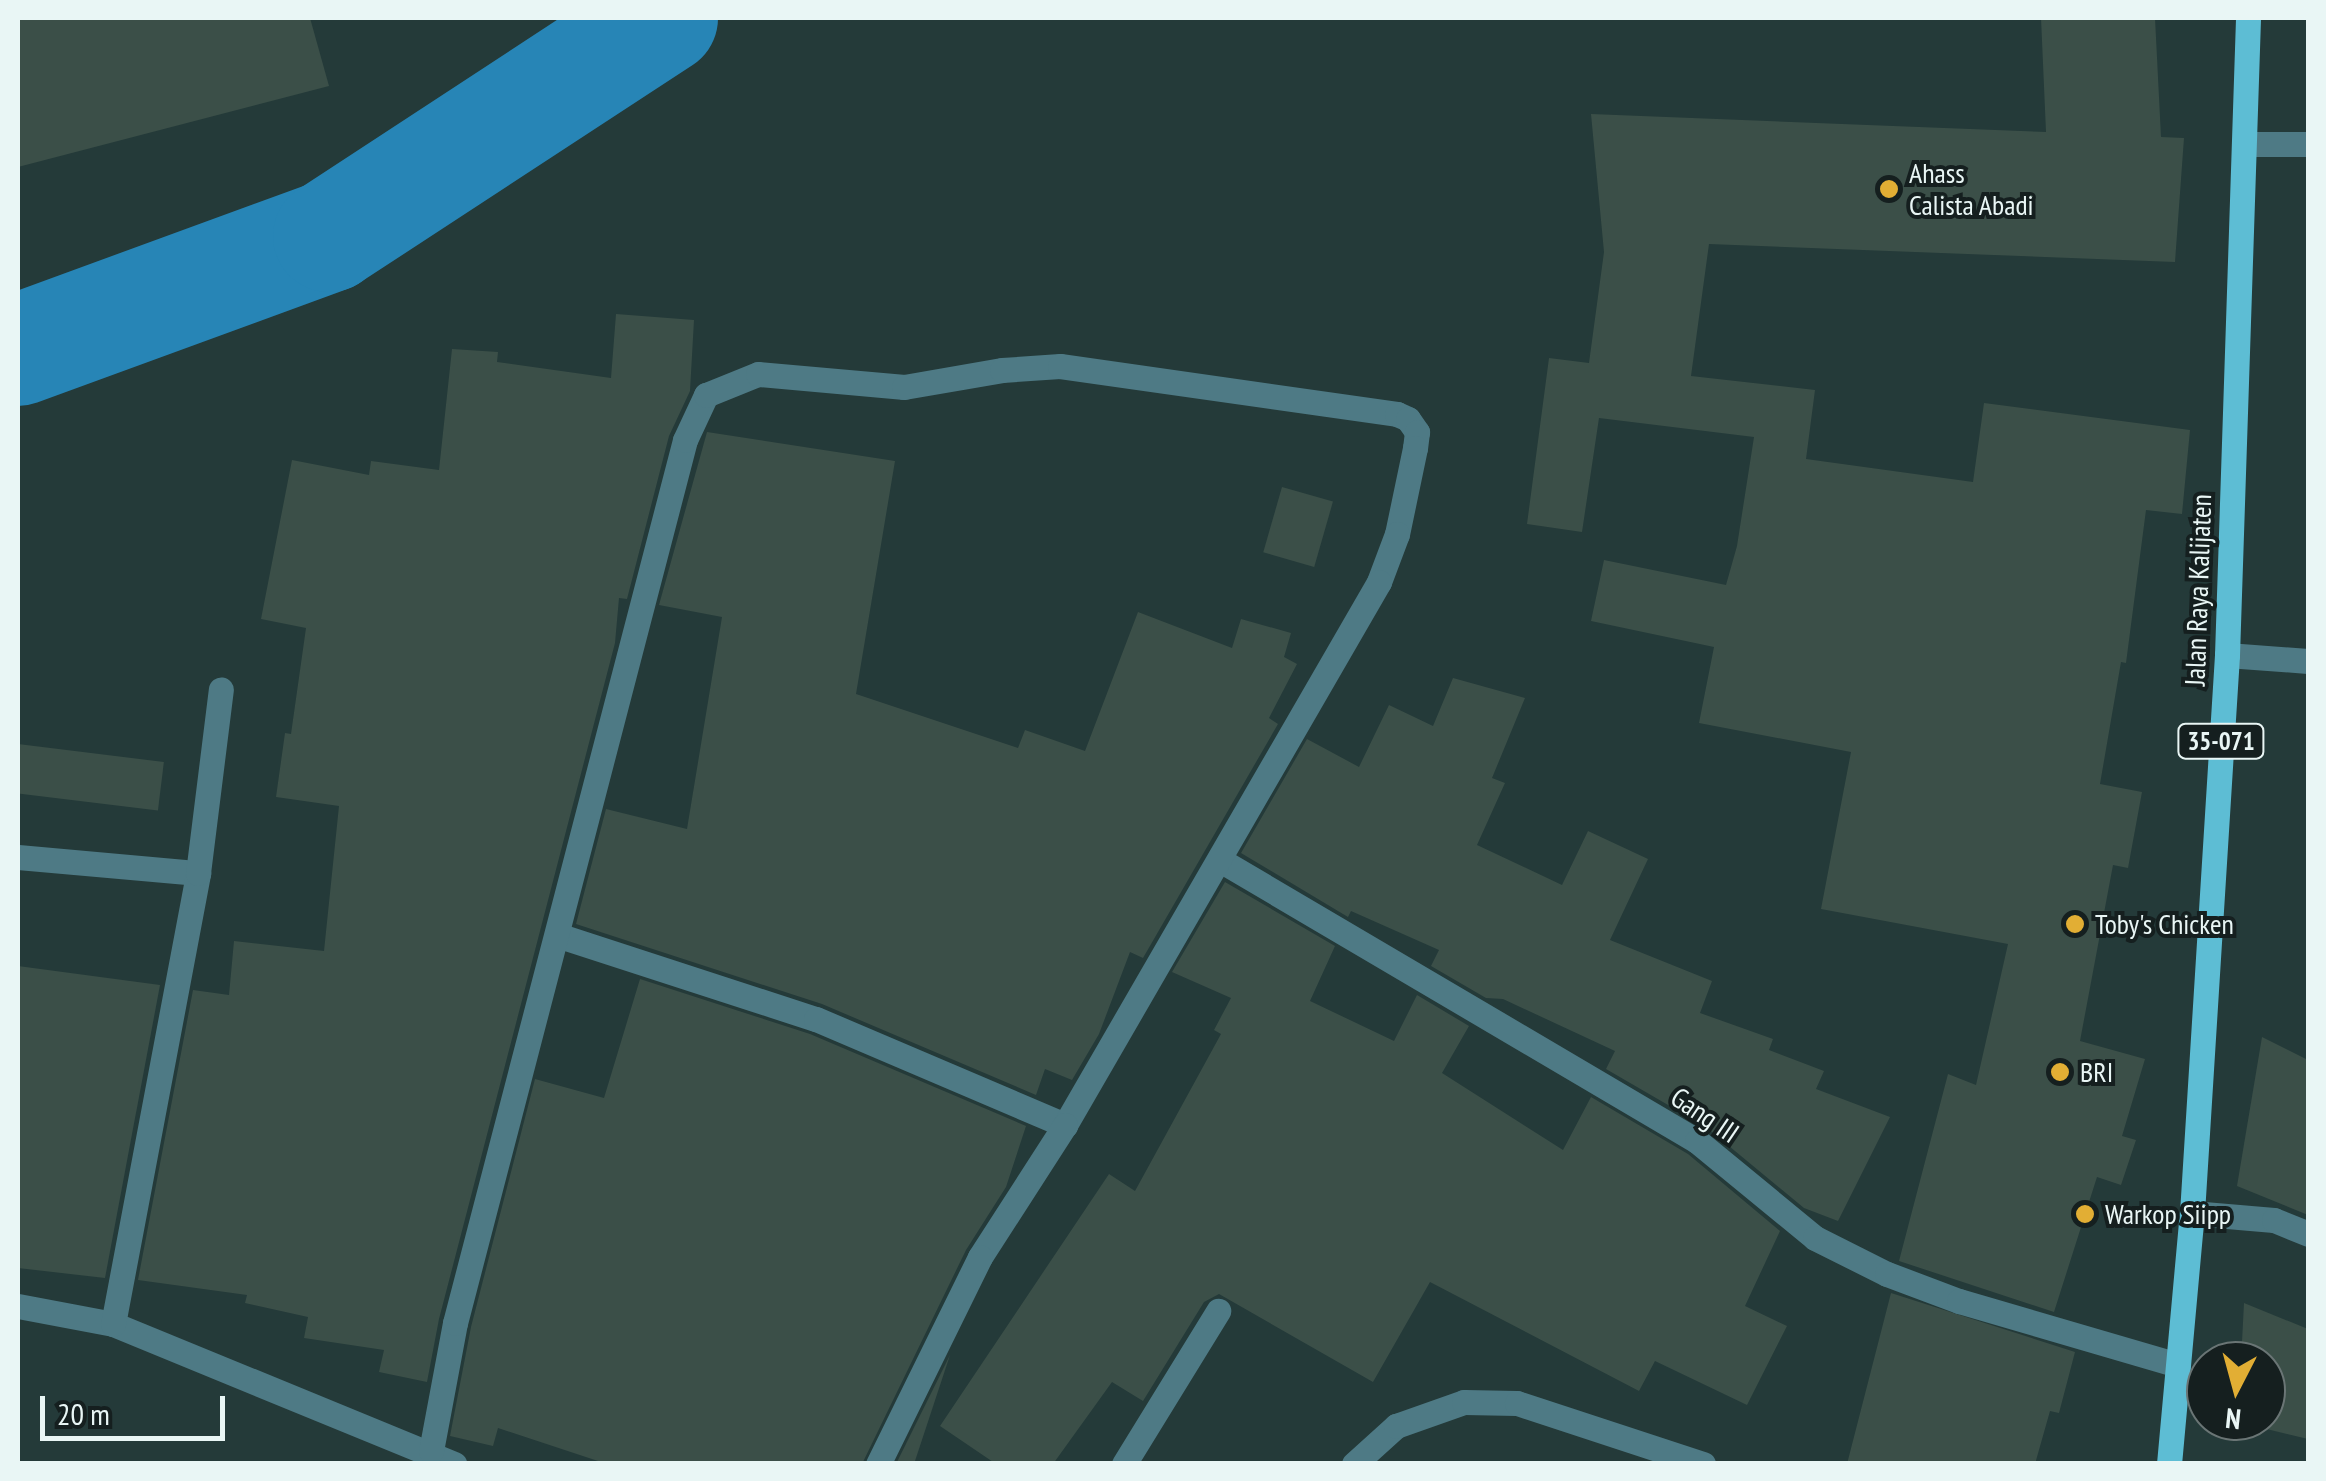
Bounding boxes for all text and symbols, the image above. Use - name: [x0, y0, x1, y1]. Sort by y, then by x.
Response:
- place label: Ahass Calista Abadi: [1909, 156, 2034, 222]
- marker: Ahass Calista Abadi: [1878, 178, 1900, 200]
- street label: Jalan Raya Kalijaten: [2178, 494, 2218, 686]
- road number: 35-071: [2176, 721, 2266, 761]
- place label: Toby's Chicken: [2095, 907, 2234, 941]
- marker: Toby's Chicken: [2064, 913, 2086, 935]
- place label: BRI: [2080, 1055, 2113, 1089]
- marker: BRI: [2049, 1061, 2071, 1083]
- street label: Gang III: [1665, 1080, 1745, 1150]
- place label: Warkop Siipp: [2105, 1197, 2231, 1231]
- marker: Warkop Siipp: [2074, 1203, 2096, 1225]
- north arrow: [2186, 1341, 2286, 1441]
- scale bar: [45, 1376, 230, 1438]
- text: 20 m: [57, 1394, 110, 1433]
- text: N: [2224, 1400, 2242, 1439]

